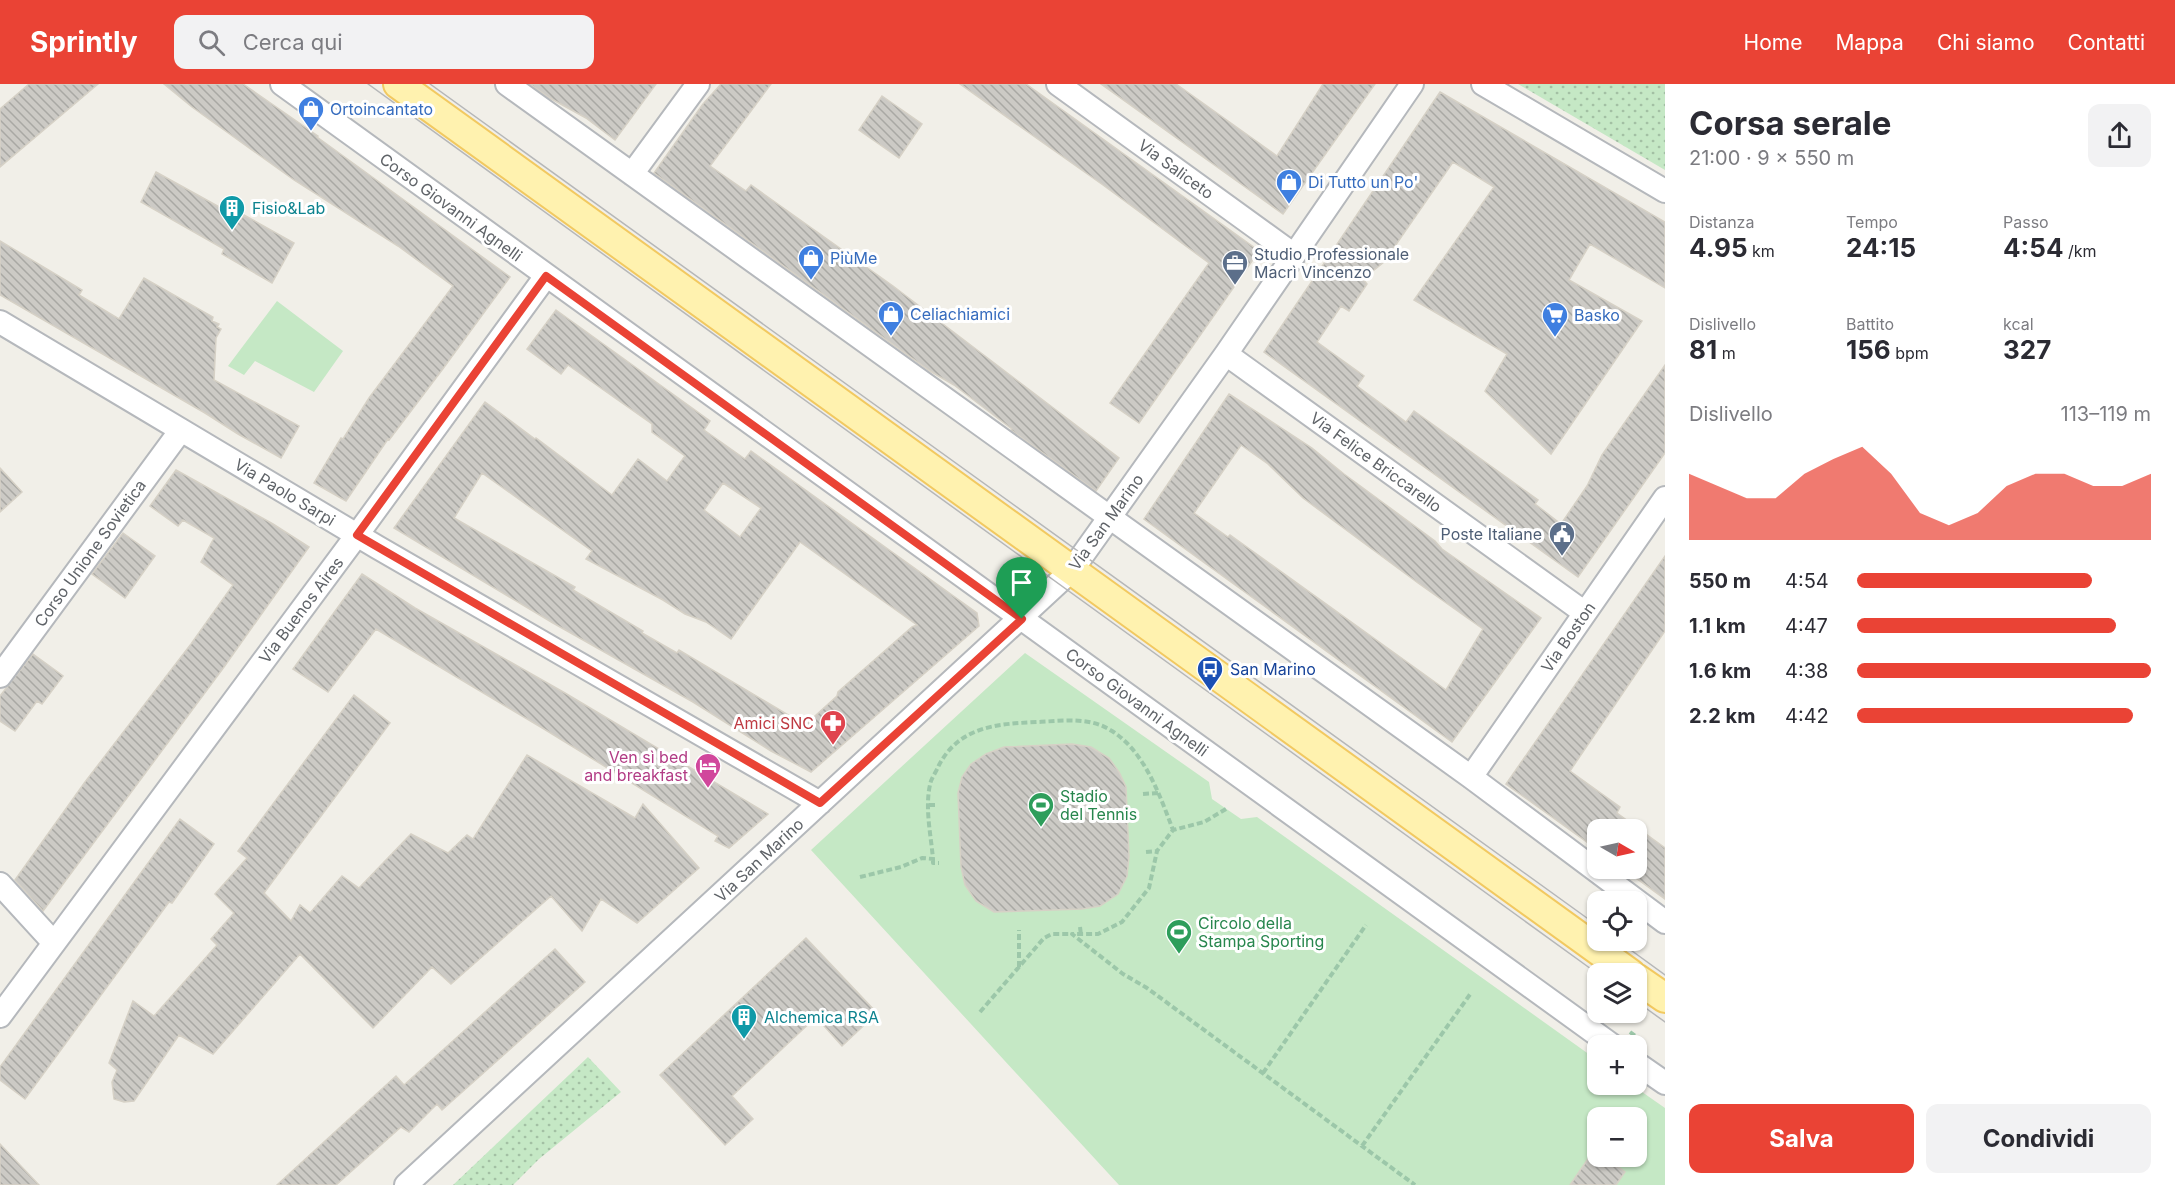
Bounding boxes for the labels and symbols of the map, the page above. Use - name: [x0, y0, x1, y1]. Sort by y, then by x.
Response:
- shop icon: Ortoincantato: [296, 94, 326, 132]
- place label: Ortoincantato: [330, 99, 433, 119]
- street label: Via Saliceto: [1134, 135, 1218, 203]
- street label: Corso Giovanni Agnelli: [376, 149, 526, 265]
- shop icon: Di Tutto un Po': [1274, 167, 1304, 205]
- place label: Di Tutto un Po': [1308, 172, 1418, 192]
- building icon: Fisio&Lab: [217, 193, 247, 231]
- place label: Fisio&Lab: [252, 198, 325, 218]
- shop icon: PiùMe: [796, 243, 826, 281]
- place label: Studio Professionale Macrì Vincenzo: [1254, 244, 1409, 282]
- place label: PiùMe: [830, 248, 877, 268]
- office icon: Studio Professionale Macrì Vincenzo: [1220, 248, 1250, 286]
- shop icon: Celiachiamici: [876, 299, 906, 337]
- supermarket icon: Basko: [1540, 300, 1570, 338]
- place label: Celiachiamici: [910, 304, 1010, 324]
- place label: Basko: [1574, 305, 1620, 325]
- street label: Via Felice Briccarello: [1306, 408, 1446, 516]
- street label: Via Paolo Sarpi: [231, 454, 339, 530]
- street label: Via San Marino: [1064, 470, 1148, 574]
- street label: Corso Unione Sovietica: [30, 475, 150, 631]
- public building icon: Poste Italiane: [1547, 519, 1577, 557]
- place label: Poste Italiane: [1441, 524, 1542, 544]
- street label: Via Buenos Aires: [254, 553, 348, 667]
- pin: [996, 557, 1047, 619]
- street label: Via Boston: [1537, 598, 1599, 676]
- street label: Corso Giovanni Agnelli: [1062, 644, 1212, 760]
- bus stop icon: San Marino: [1195, 654, 1225, 692]
- place label: San Marino: [1230, 659, 1316, 679]
- pharmacy icon: Amici SNC: [818, 708, 848, 746]
- place label: Amici SNC: [734, 713, 814, 733]
- place label: Ven sì bed and breakfast: [584, 747, 688, 785]
- hotel icon: Ven sì bed and breakfast: [693, 751, 723, 789]
- place label: Stadio del Tennis: [1060, 786, 1137, 824]
- sports icon: Stadio del Tennis: [1026, 790, 1056, 828]
- street label: Via San Marino: [710, 814, 808, 906]
- north arrow: [1587, 819, 1647, 879]
- place label: Circolo della Stampa Sporting: [1198, 913, 1324, 951]
- sports icon: Circolo della Stampa Sporting: [1164, 917, 1194, 955]
- building icon: Alchemica RSA: [729, 1002, 759, 1040]
- place label: Alchemica RSA: [764, 1007, 879, 1027]

